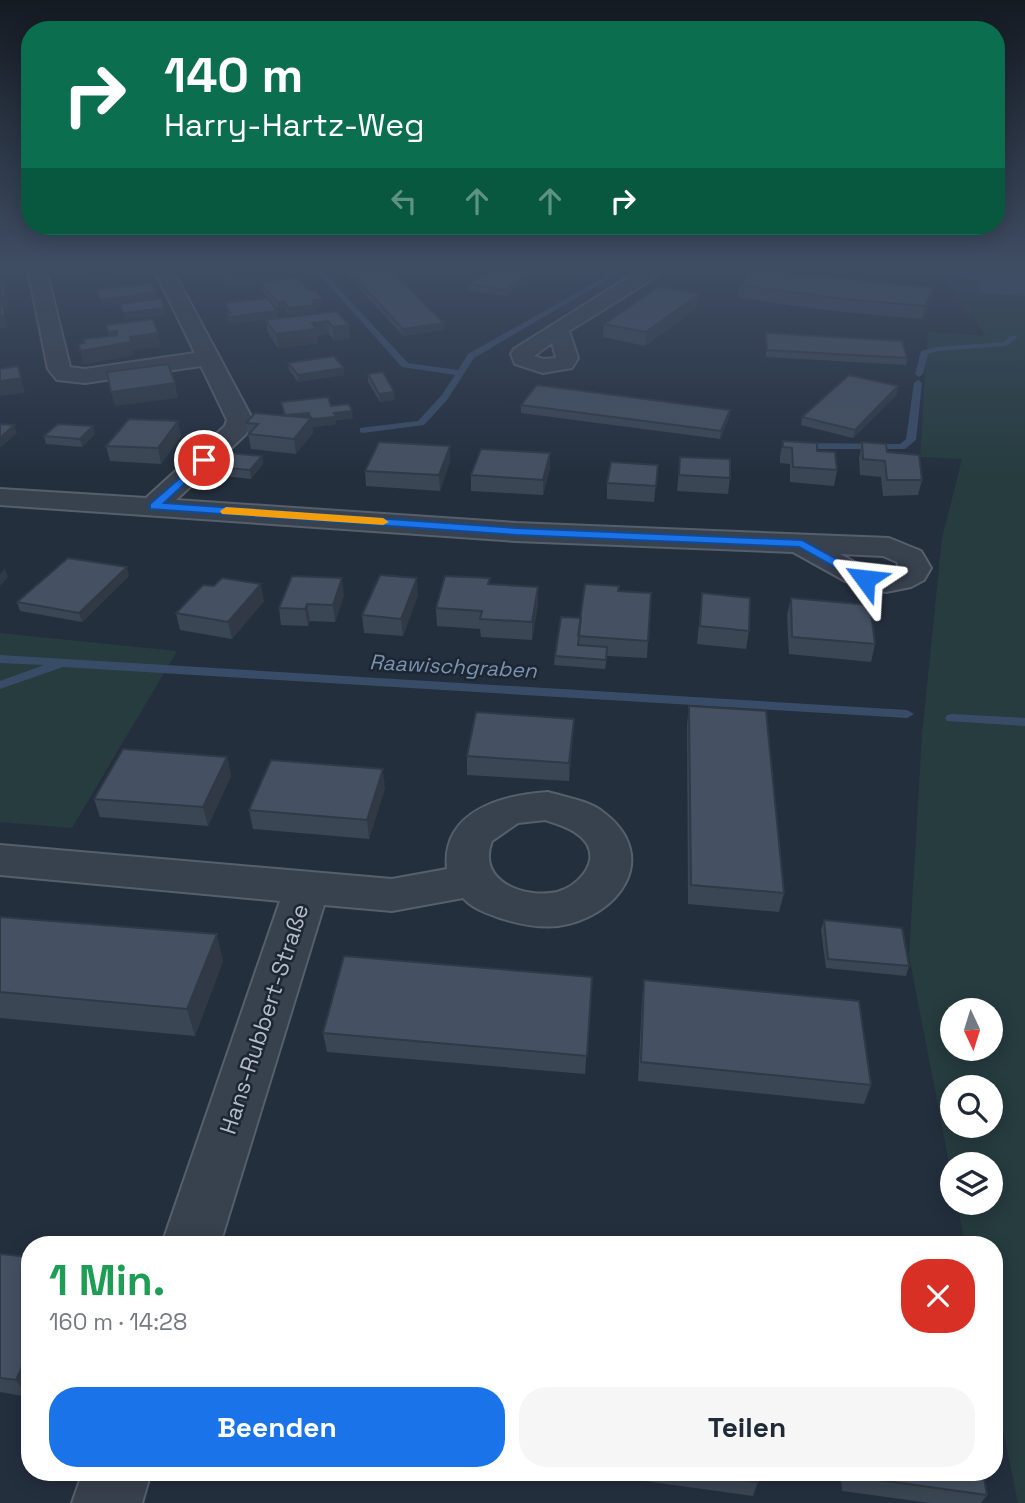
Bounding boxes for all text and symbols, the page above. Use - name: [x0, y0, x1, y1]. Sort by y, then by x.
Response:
- text: 140 m: [164, 44, 303, 106]
- icon: right: [49, 49, 140, 140]
- text: Harry-Hartz-Weg: [164, 105, 425, 145]
- icon: left: [385, 182, 423, 220]
- icon: ahead: [458, 182, 496, 220]
- icon: ahead: [531, 182, 569, 220]
- icon: right: [604, 182, 642, 220]
- pin: [174, 430, 234, 490]
- icon: arrive: [185, 441, 223, 479]
- position arrow: [828, 542, 902, 616]
- water label: Raawischgraben: [369, 648, 539, 684]
- street label: Hans-Rubbert-Straße: [213, 900, 315, 1138]
- north arrow: [940, 998, 1003, 1060]
- map controls: [940, 998, 1003, 1215]
- button: search: [940, 1075, 1003, 1138]
- button: layers: [940, 1152, 1003, 1215]
- text: 1 Min.: [49, 1254, 165, 1307]
- button: close: [901, 1259, 975, 1333]
- text: 160 m · 14:28: [49, 1307, 187, 1337]
- button: Beenden: [49, 1387, 505, 1467]
- button: Teilen: [519, 1387, 975, 1467]

